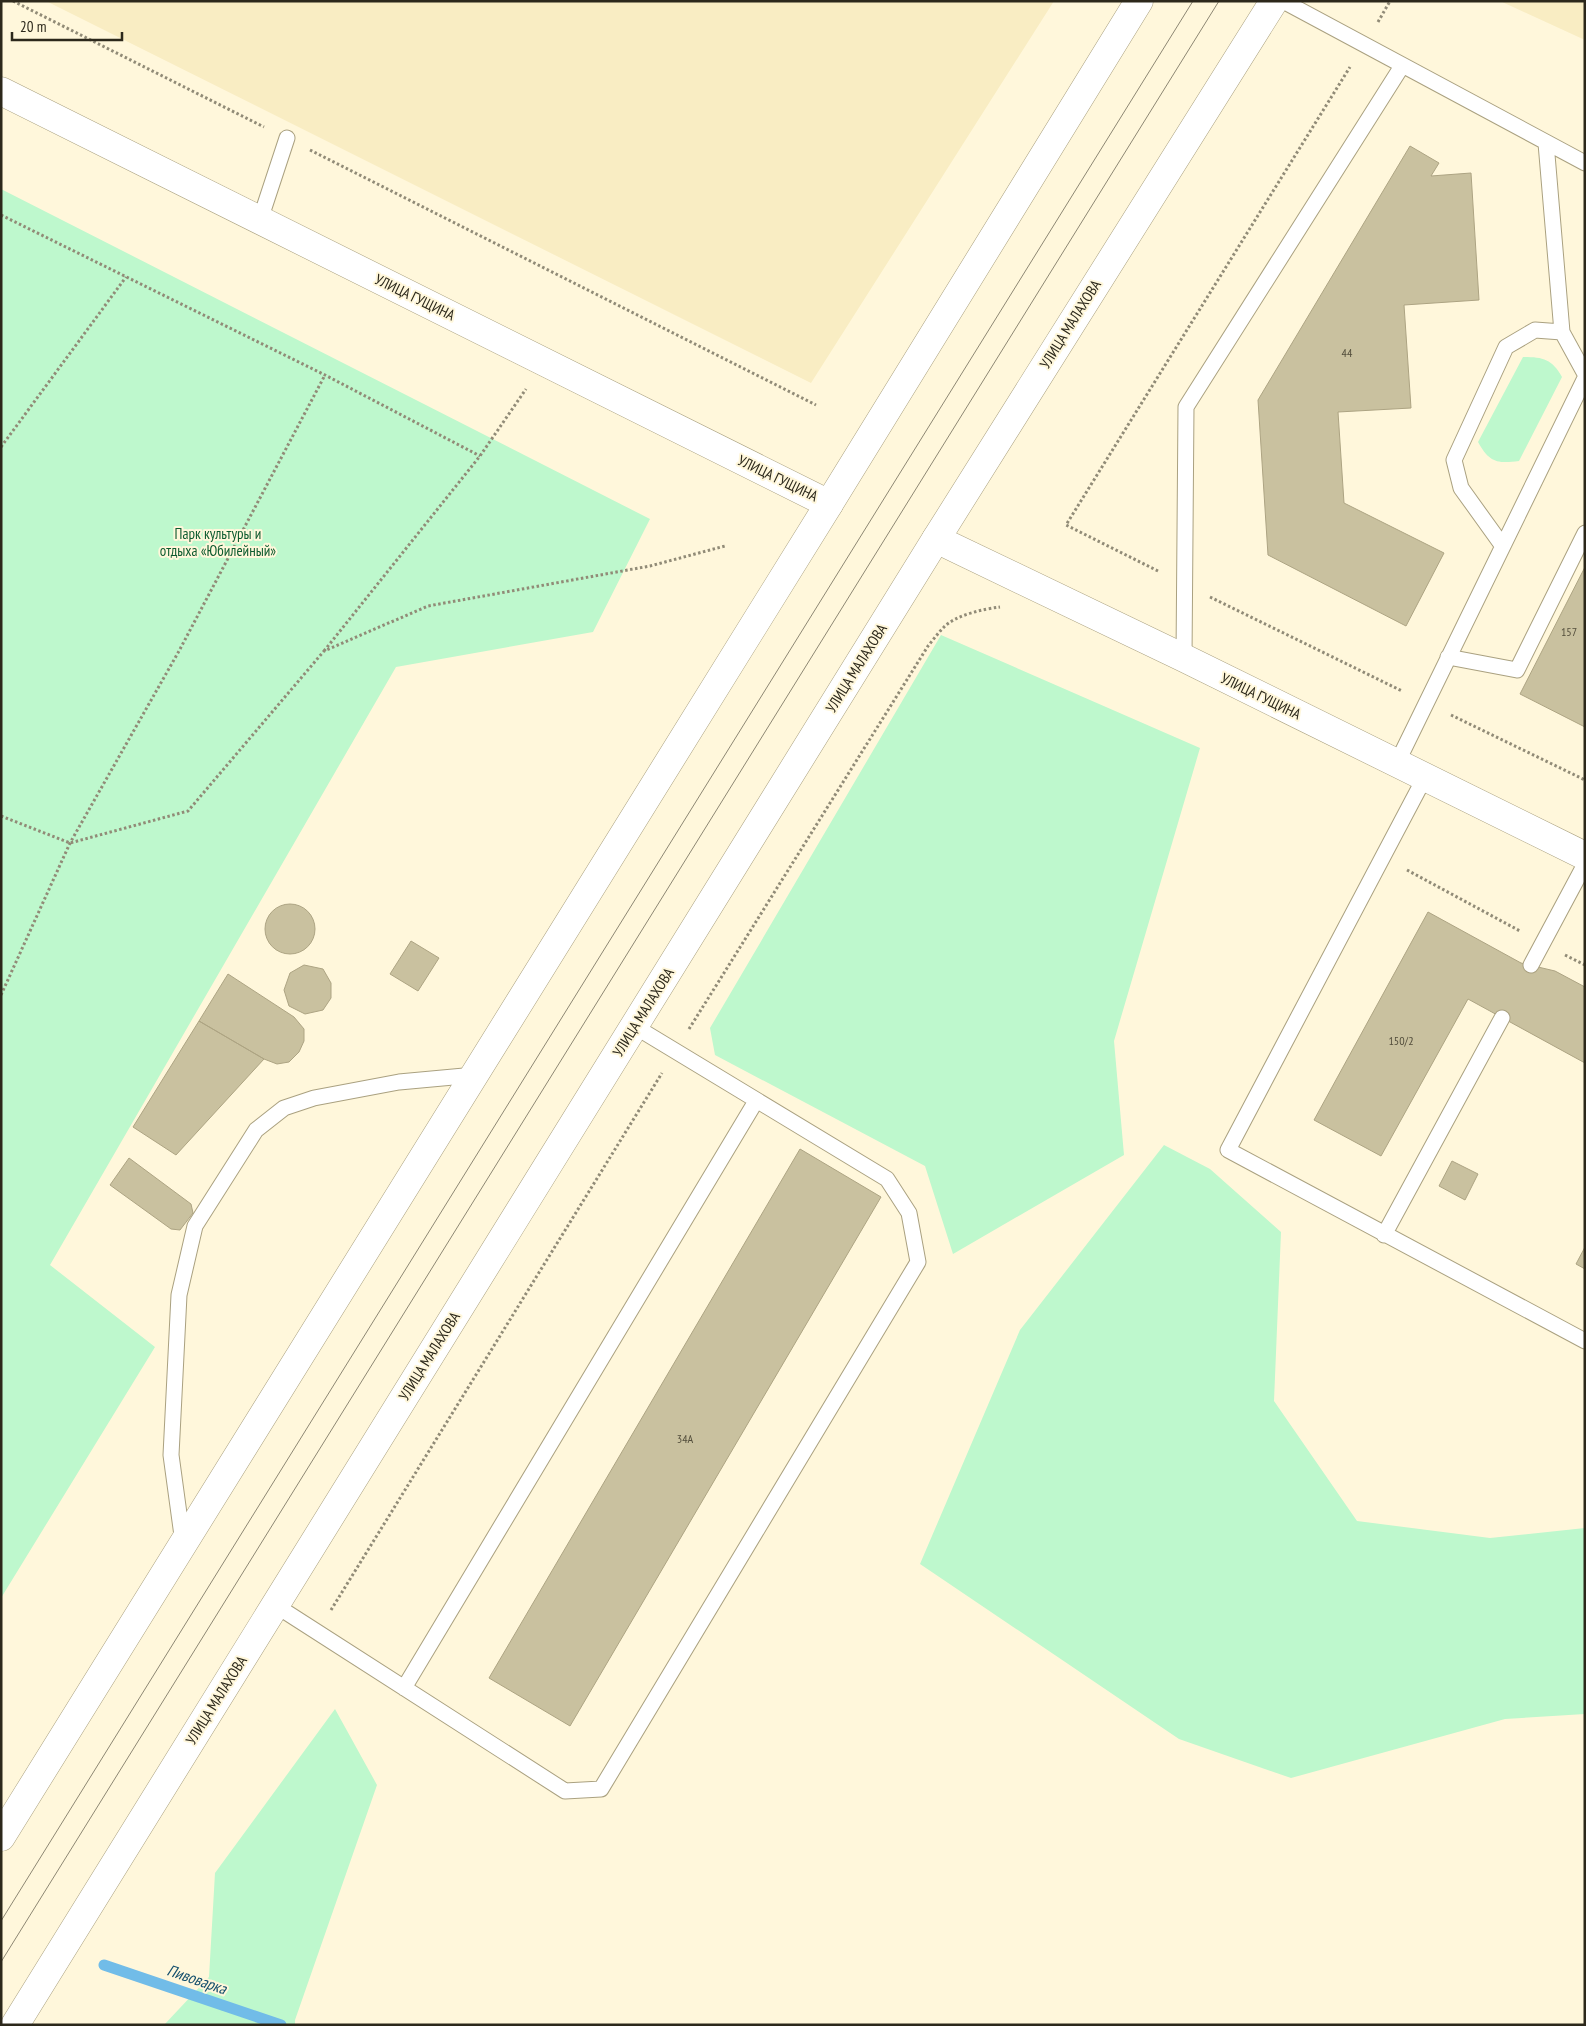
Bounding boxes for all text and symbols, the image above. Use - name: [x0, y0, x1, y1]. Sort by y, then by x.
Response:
- scale bar: [12, 10, 122, 42]
- text: 20 m: [20, 17, 46, 36]
- street label: УЛИЦА ГУЩИНА: [372, 269, 459, 325]
- street label: УЛИЦА МАЛАХОВА: [1035, 275, 1105, 372]
- house number: 44: [1342, 345, 1353, 360]
- street label: УЛИЦА ГУЩИНА: [735, 450, 822, 506]
- park label: Парк культуры и отдыха «Юбилейный»: [160, 524, 276, 560]
- street label: УЛИЦА МАЛАХОВА: [821, 619, 891, 716]
- house number: 157: [1561, 624, 1577, 639]
- street label: УЛИЦА ГУЩИНА: [1218, 668, 1305, 724]
- street label: УЛИЦА МАЛАХОВА: [608, 963, 678, 1060]
- house number: 150/2: [1388, 1033, 1414, 1048]
- street label: УЛИЦА МАЛАХОВА: [394, 1307, 464, 1404]
- house number: 34А: [677, 1431, 694, 1446]
- street label: УЛИЦА МАЛАХОВА: [181, 1651, 251, 1748]
- water label: Пивоварка: [165, 1960, 231, 1999]

